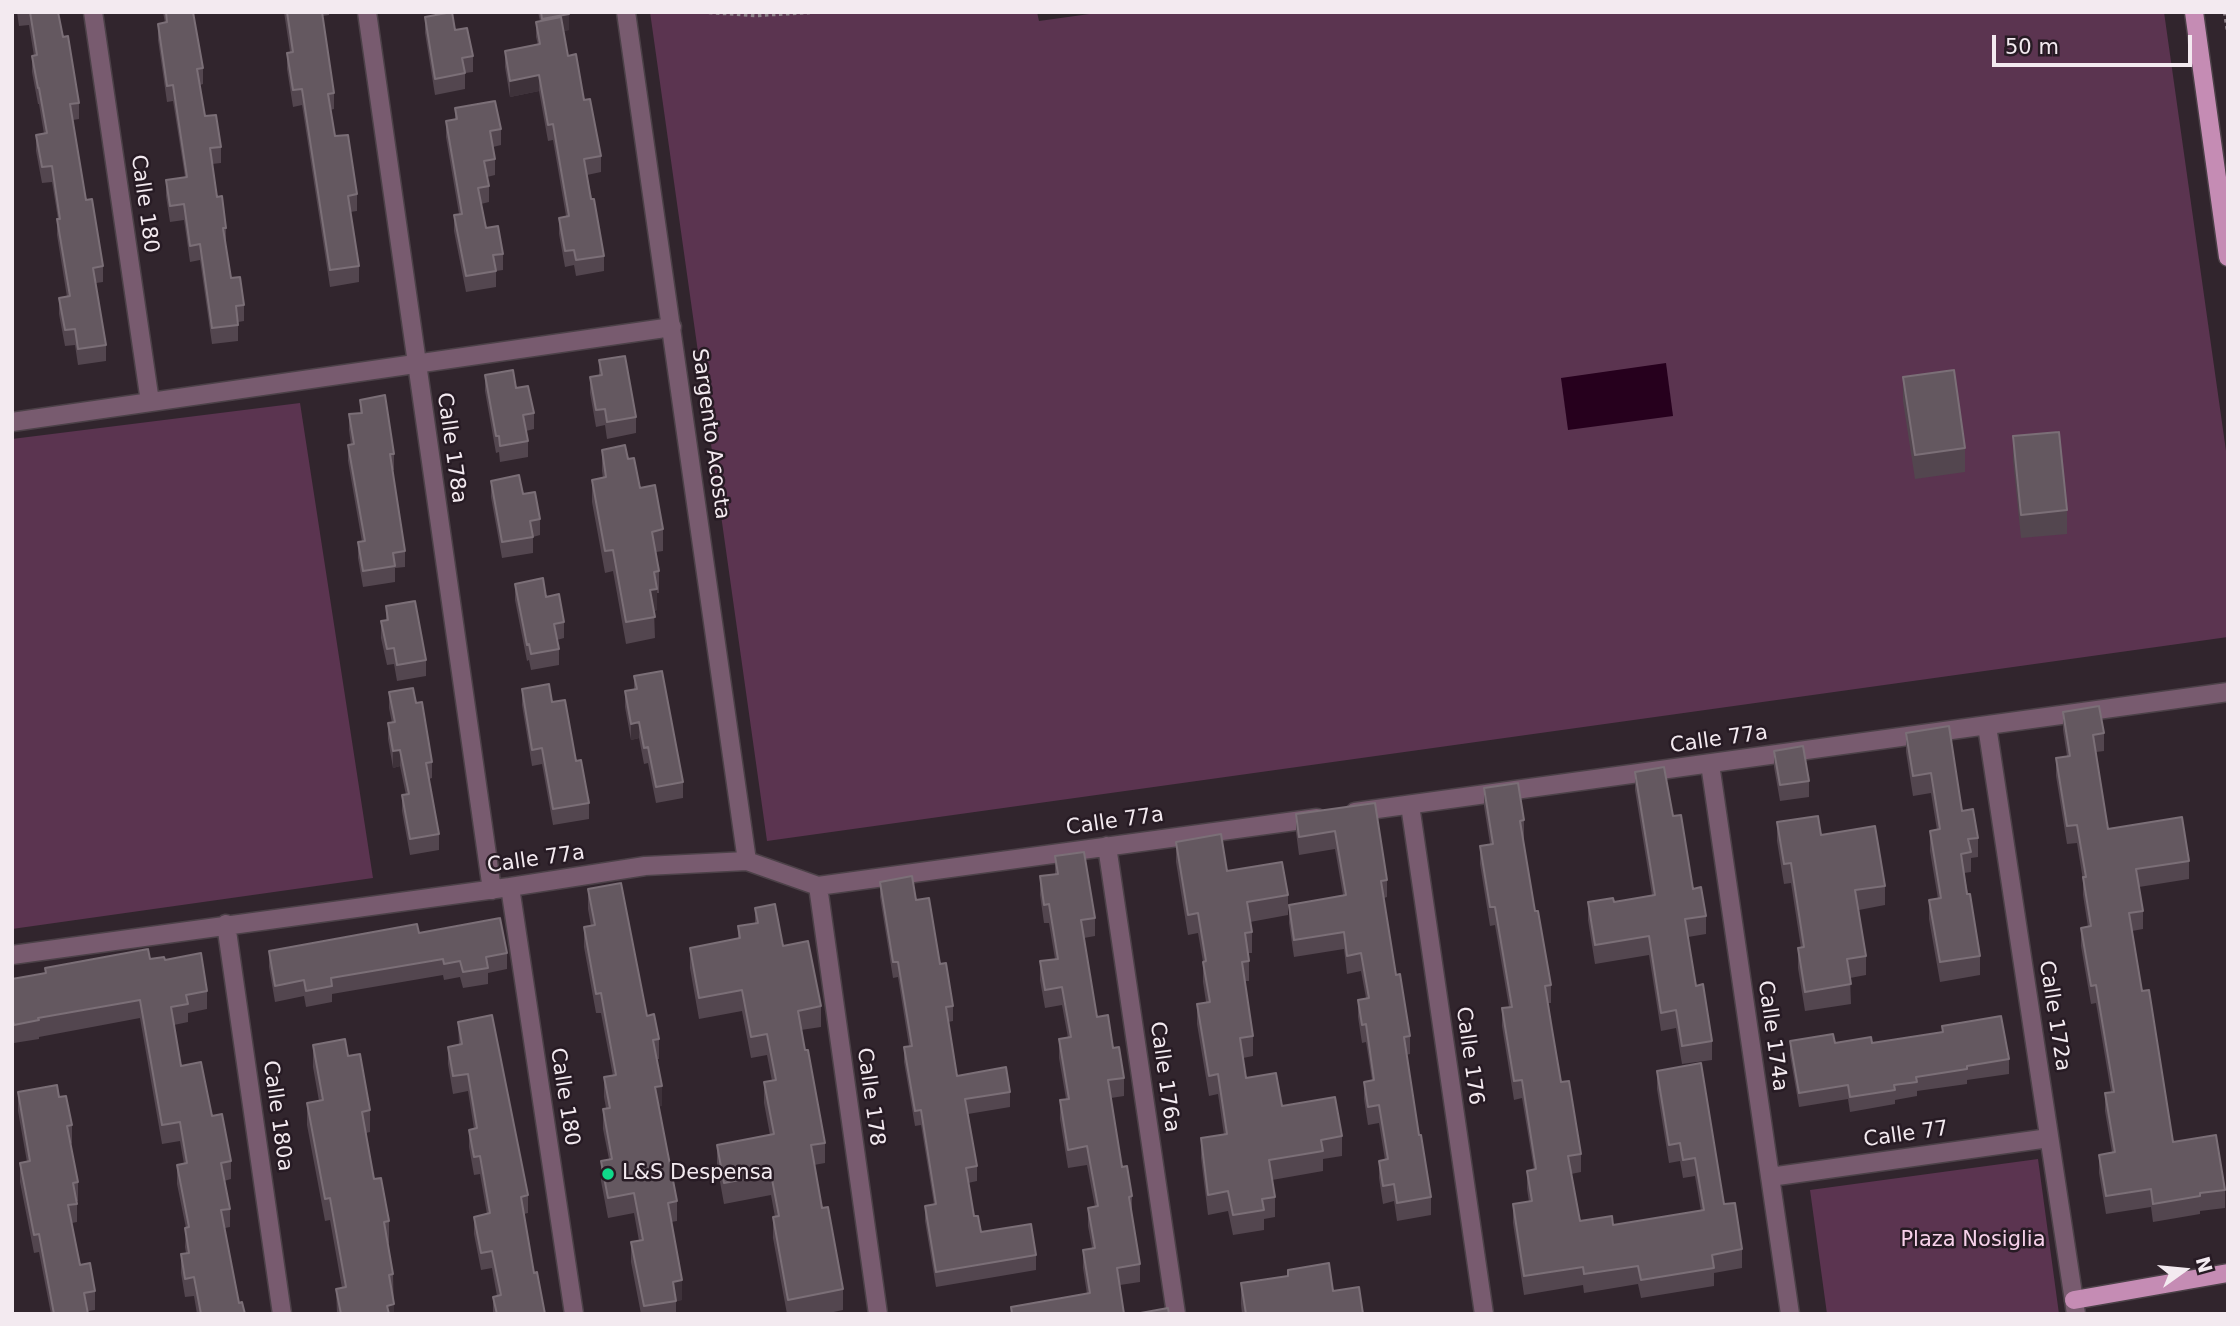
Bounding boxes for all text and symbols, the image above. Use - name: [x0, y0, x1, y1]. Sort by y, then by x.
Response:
- scale bar: [1995, 21, 2194, 65]
- text: 50 m: [2005, 35, 2059, 59]
- street label: Calle 180: [125, 153, 163, 255]
- street label: Sargento Acosta: [686, 347, 734, 521]
- street label: Calle 178a: [431, 391, 471, 505]
- street label: Calle 77a: [1669, 721, 1769, 759]
- street label: Calle 77a: [1065, 803, 1165, 841]
- street label: Calle 77a: [486, 841, 586, 879]
- street label: Calle 172a: [2033, 959, 2075, 1073]
- street label: Calle 174a: [1752, 979, 1792, 1093]
- street label: Calle 176: [1450, 1005, 1488, 1107]
- street label: Calle 176a: [1144, 1020, 1184, 1134]
- street label: Calle 180: [544, 1046, 584, 1148]
- street label: Calle 178: [851, 1046, 889, 1148]
- street label: Calle 180a: [257, 1059, 297, 1173]
- street label: Calle 77: [1862, 1117, 1950, 1153]
- place label: L&S Despensa: [622, 1161, 773, 1187]
- marker: L&S Despensa: [600, 1166, 616, 1182]
- park label: Plaza Nosiglia: [1900, 1228, 2046, 1254]
- north arrow: [2149, 1235, 2219, 1305]
- text: N: [2192, 1254, 2217, 1275]

